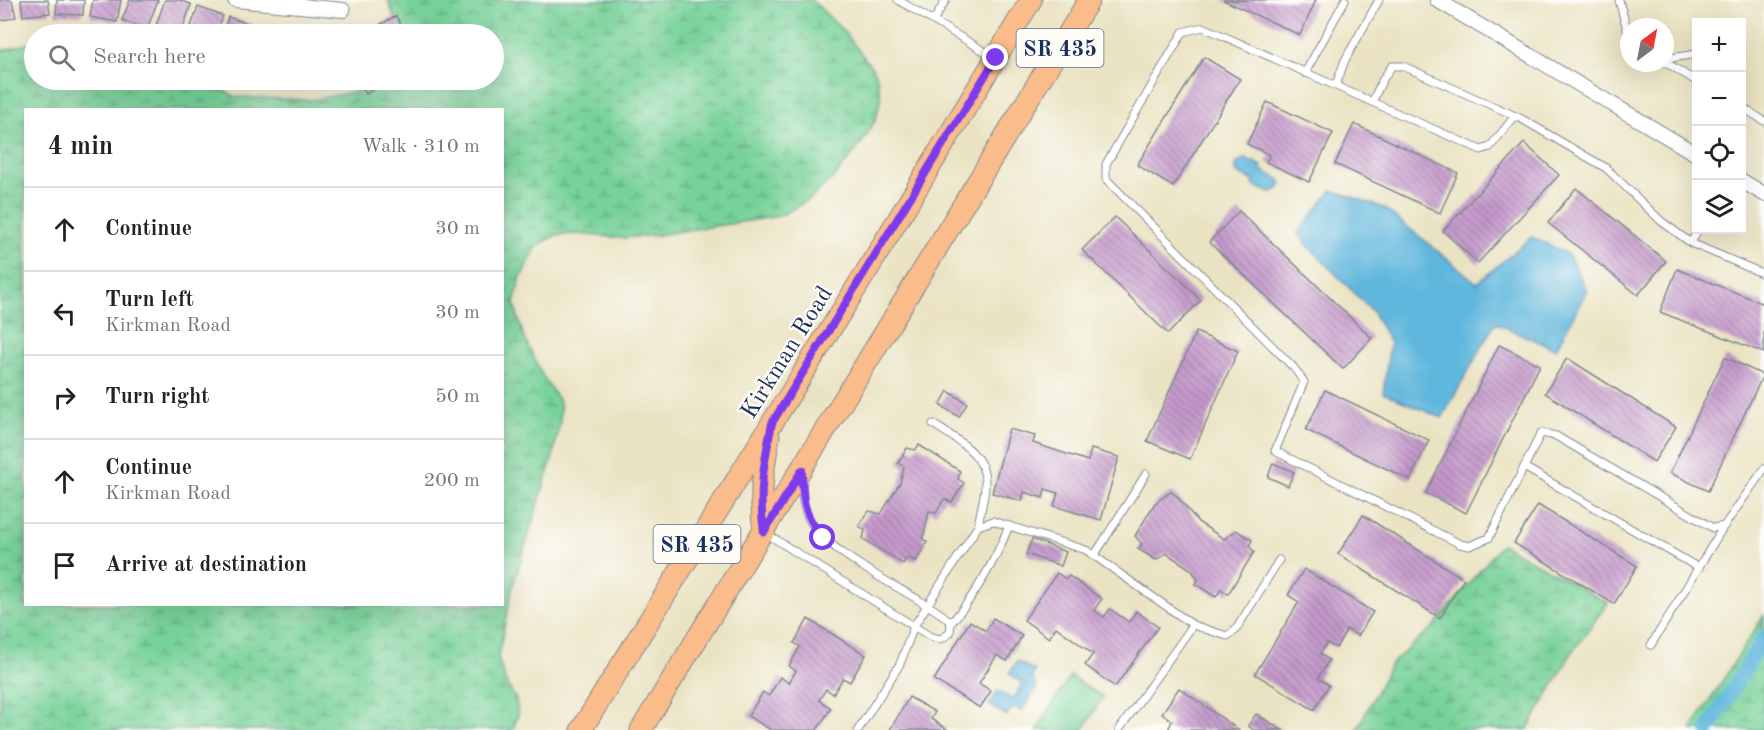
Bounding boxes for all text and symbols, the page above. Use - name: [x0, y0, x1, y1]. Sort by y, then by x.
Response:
- north arrow: [1620, 18, 1674, 72]
- map controls: [1692, 18, 1746, 234]
- button: +: [1692, 18, 1746, 72]
- search box: [24, 24, 504, 90]
- road number: SR 435: [1016, 29, 1104, 67]
- icon: search: [45, 41, 78, 74]
- route end: [982, 44, 1008, 70]
- text: Search here: [93, 46, 206, 68]
- button: −: [1692, 72, 1746, 126]
- button: locate: [1692, 126, 1746, 180]
- text: 4 min: [48, 134, 113, 160]
- text: Walk · 310 m: [361, 137, 480, 157]
- button: layers: [1692, 180, 1746, 234]
- icon: ahead: [48, 213, 81, 246]
- text: Continue: [105, 218, 192, 240]
- text: 30 m: [435, 219, 480, 239]
- street label: Kirkman Road: [738, 283, 838, 423]
- text: Turn left: [105, 289, 194, 311]
- icon: left: [48, 297, 81, 330]
- text: 30 m: [435, 303, 480, 323]
- text: Kirkman Road: [105, 316, 231, 336]
- icon: right: [48, 381, 81, 414]
- text: Turn right: [105, 386, 209, 408]
- text: 50 m: [435, 387, 480, 407]
- text: Continue: [105, 457, 192, 479]
- icon: ahead: [48, 465, 81, 498]
- text: 200 m: [424, 471, 480, 491]
- text: Kirkman Road: [105, 484, 231, 504]
- route start: [809, 524, 835, 550]
- road number: SR 435: [654, 525, 740, 563]
- icon: arrive: [48, 549, 81, 582]
- text: Arrive at destination: [105, 554, 307, 576]

